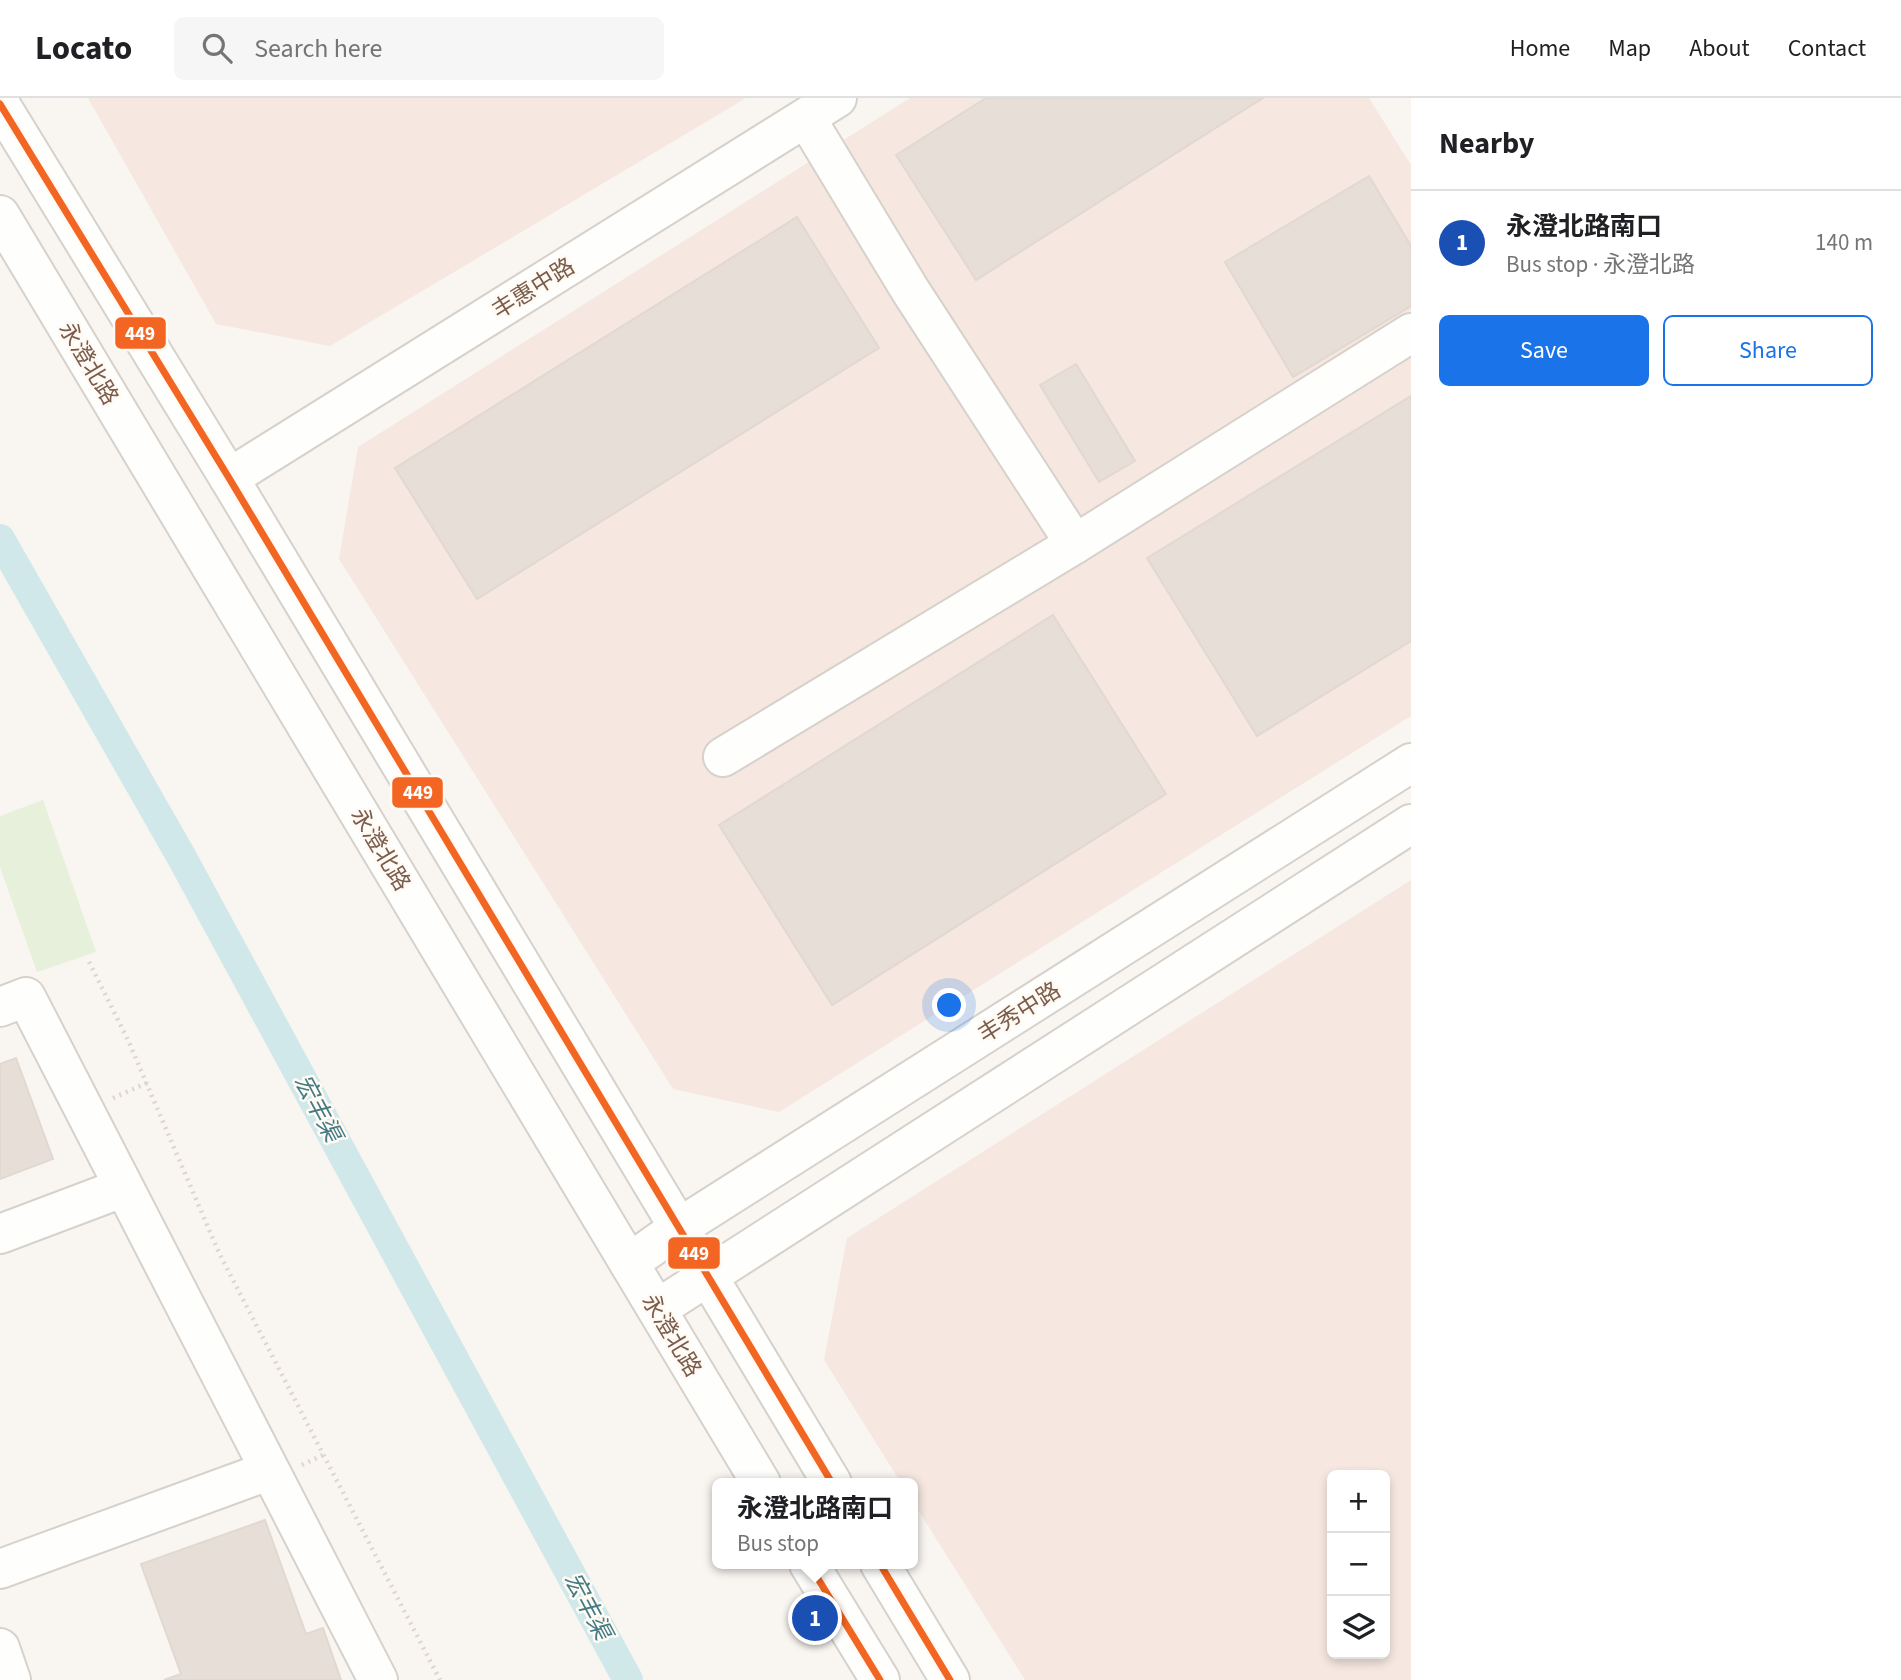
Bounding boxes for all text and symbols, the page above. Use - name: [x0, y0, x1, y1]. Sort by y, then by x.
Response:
- search box: [174, 17, 664, 80]
- text: Locato: [35, 25, 132, 72]
- icon: search: [198, 29, 236, 67]
- text: Search here: [254, 30, 382, 67]
- text: Home: [1510, 31, 1570, 66]
- text: Map: [1608, 31, 1651, 66]
- text: About: [1689, 31, 1750, 66]
- text: Contact: [1788, 31, 1866, 66]
- text: Nearby: [1439, 122, 1534, 165]
- text: 永澄北路南口: [1506, 208, 1662, 245]
- text: 1: [1456, 226, 1468, 259]
- text: 140 m: [1815, 226, 1873, 259]
- text: Bus stop · 永澄北路: [1506, 248, 1695, 281]
- street label: 丰惠中路: [486, 250, 581, 327]
- street label: 永澄北路: [51, 315, 126, 411]
- button: Save: [1439, 315, 1649, 386]
- button: Share: [1663, 315, 1873, 386]
- line badge: 449: [114, 316, 167, 350]
- text: 449: [125, 321, 155, 348]
- line badge: 449: [391, 776, 444, 809]
- text: 449: [403, 780, 433, 807]
- street label: 永澄北路: [343, 801, 418, 897]
- street label: 丰秀中路: [972, 974, 1067, 1051]
- your location: [932, 988, 966, 1022]
- water label: 宏丰渠: [285, 1068, 351, 1151]
- line badge: 449: [667, 1236, 721, 1270]
- text: 449: [679, 1241, 709, 1268]
- street label: 永澄北路: [634, 1287, 709, 1383]
- map controls: [1327, 1470, 1390, 1659]
- button: +: [1327, 1470, 1390, 1533]
- popup: [712, 1478, 918, 1569]
- text: 永澄北路南口: [737, 1490, 893, 1527]
- text: Bus stop: [737, 1527, 819, 1560]
- button: −: [1327, 1533, 1390, 1596]
- water label: 宏丰渠: [555, 1566, 621, 1649]
- pin: 1: [792, 1592, 838, 1644]
- button: layers: [1327, 1596, 1390, 1659]

